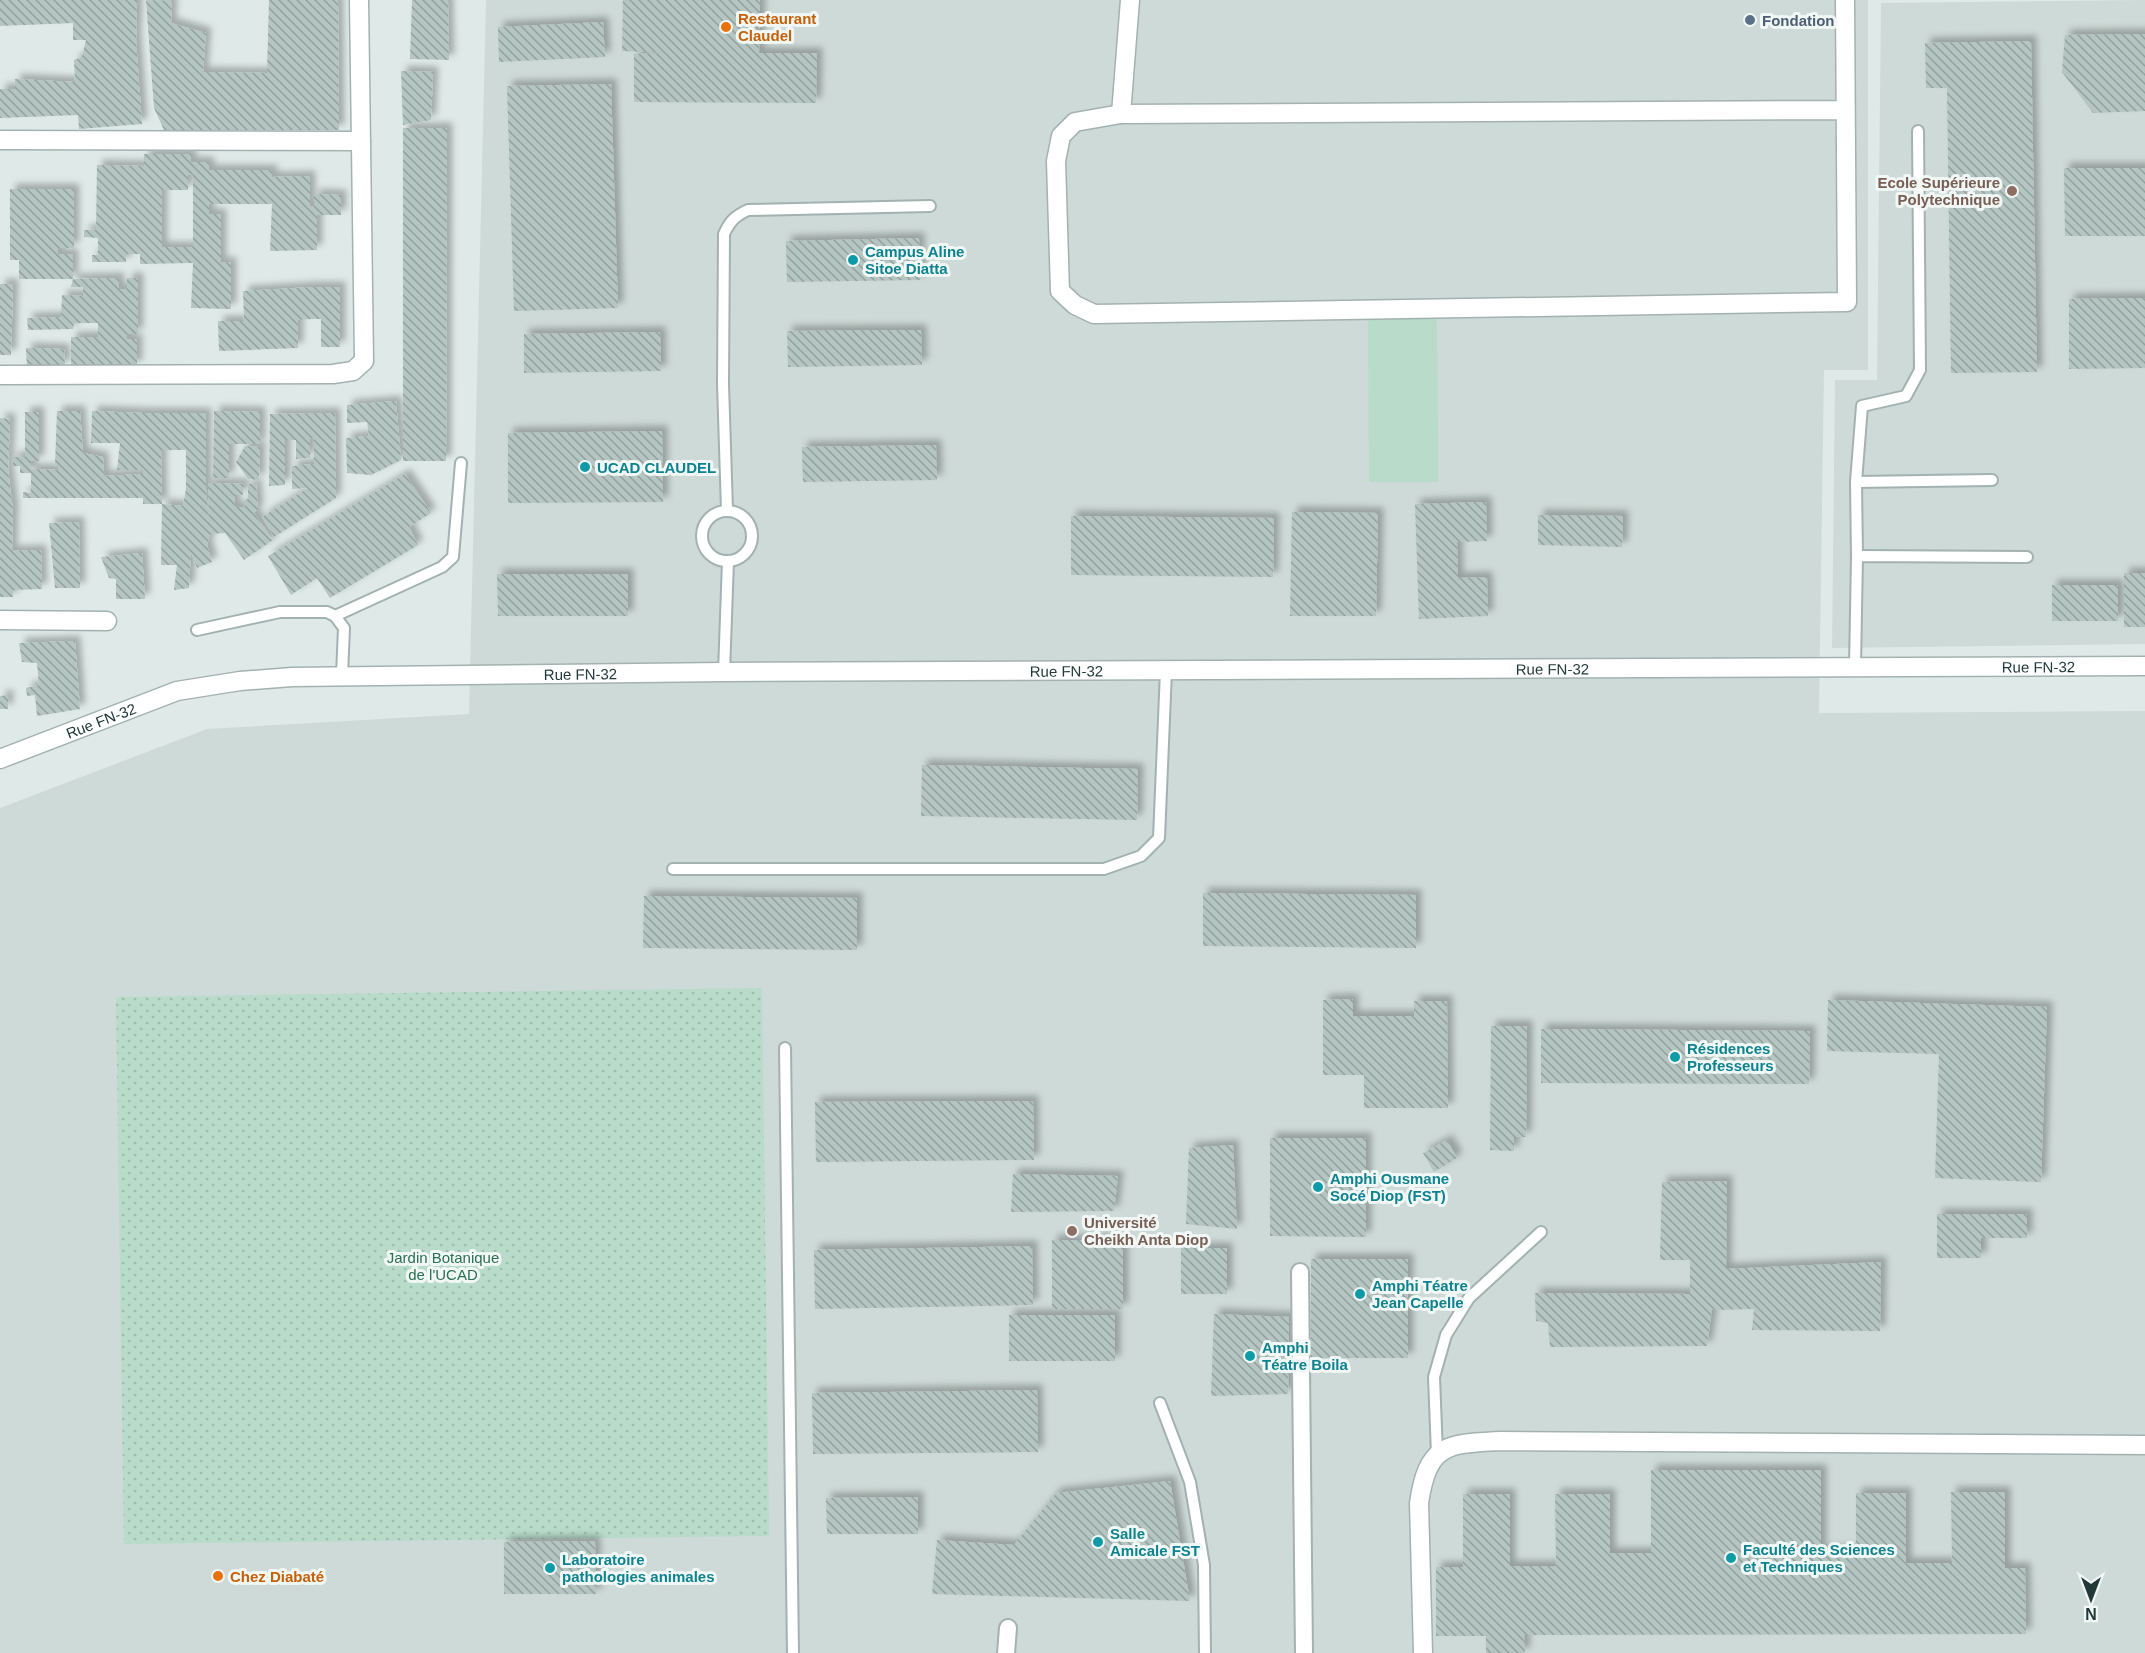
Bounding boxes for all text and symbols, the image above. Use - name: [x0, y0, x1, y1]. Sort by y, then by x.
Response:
- place label: Restaurant Claudel: [738, 10, 816, 44]
- place label: Fondation: [1762, 12, 1834, 29]
- marker: Fondation: [1743, 13, 1757, 27]
- marker: Restaurant Claudel: [719, 20, 733, 34]
- place label: Ecole Supérieure Polytechnique: [1877, 174, 2000, 208]
- marker: Ecole Supérieure Polytechnique: [2005, 184, 2019, 198]
- place label: Campus Aline Sitoe Diatta: [865, 243, 964, 277]
- marker: Campus Aline Sitoe Diatta: [846, 253, 860, 267]
- place label: UCAD CLAUDEL: [597, 459, 716, 476]
- marker: UCAD CLAUDEL: [578, 460, 592, 474]
- street label: Rue FN-32: [2002, 658, 2075, 675]
- street label: Rue FN-32: [1516, 660, 1589, 677]
- street label: Rue FN-32: [1030, 662, 1103, 679]
- street label: Rue FN-32: [544, 665, 617, 683]
- street label: Rue FN-32: [64, 699, 138, 741]
- place label: Résidences Professeurs: [1687, 1040, 1774, 1074]
- marker: Résidences Professeurs: [1668, 1050, 1682, 1064]
- place label: Amphi Ousmane Socé Diop (FST): [1330, 1170, 1449, 1204]
- marker: Amphi Ousmane Socé Diop (FST): [1311, 1180, 1325, 1194]
- place label: Université Cheikh Anta Diop: [1084, 1214, 1208, 1248]
- marker: Université Cheikh Anta Diop: [1065, 1224, 1079, 1238]
- park label: Jardin Botanique de l'UCAD: [387, 1249, 499, 1283]
- place label: Amphi Téatre Jean Capelle: [1372, 1277, 1468, 1311]
- marker: Amphi Téatre Jean Capelle: [1353, 1287, 1367, 1301]
- place label: Amphi Téatre Boila: [1262, 1339, 1349, 1373]
- marker: Amphi Téatre Boila: [1243, 1349, 1257, 1363]
- place label: Salle Amicale FST: [1110, 1525, 1200, 1559]
- marker: Salle Amicale FST: [1091, 1535, 1105, 1549]
- place label: Faculté des Sciences et Techniques: [1743, 1541, 1895, 1575]
- place label: Laboratoire pathologies animales: [562, 1551, 715, 1585]
- marker: Faculté des Sciences et Techniques: [1724, 1551, 1738, 1565]
- marker: Laboratoire pathologies animales: [543, 1561, 557, 1575]
- place label: Chez Diabaté: [230, 1568, 324, 1585]
- marker: Chez Diabaté: [211, 1569, 225, 1583]
- north arrow: [2061, 1569, 2121, 1629]
- text: N: [2085, 1605, 2097, 1622]

